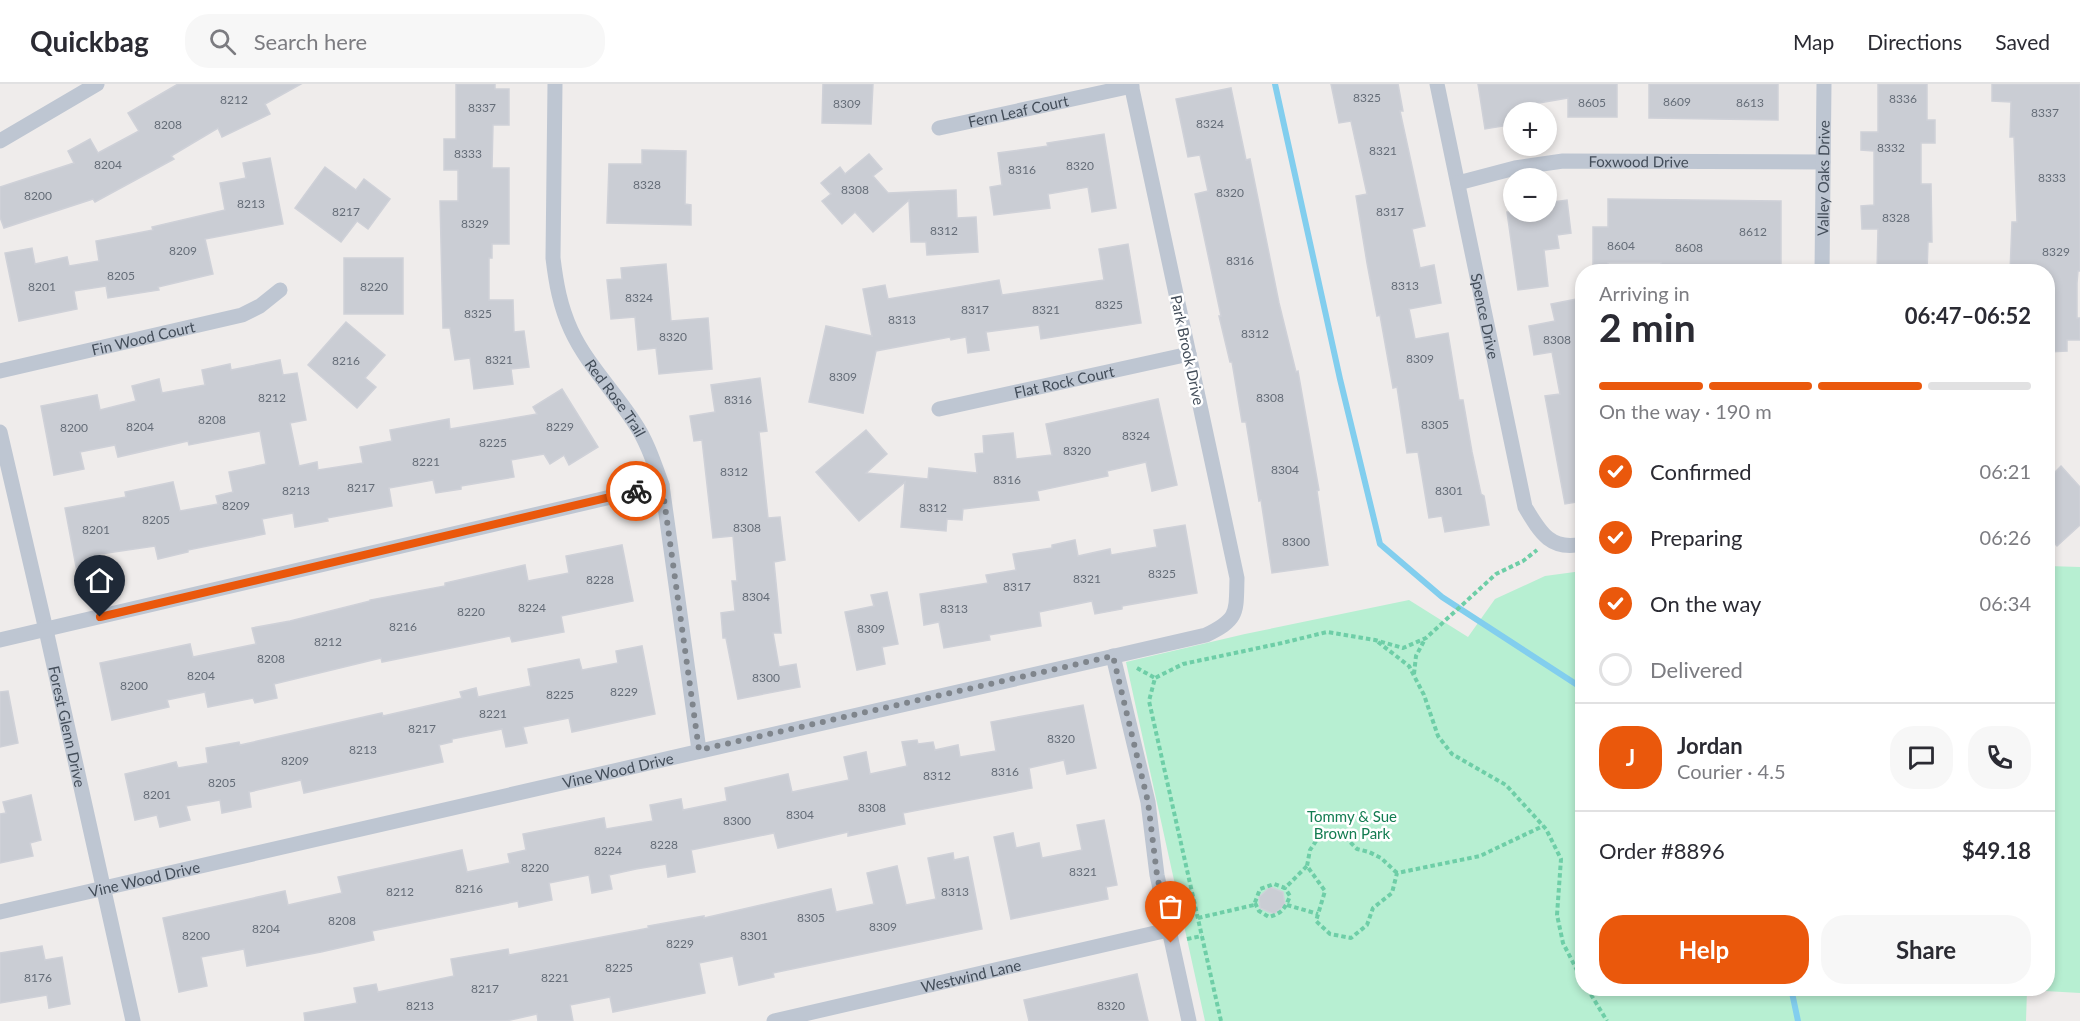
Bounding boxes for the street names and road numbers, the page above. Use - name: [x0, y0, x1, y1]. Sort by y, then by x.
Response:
- street label: Fern Leaf Court: [966, 91, 1071, 130]
- street label: Valley Oaks Drive: [1813, 120, 1833, 236]
- street label: Foxwood Drive: [1588, 152, 1689, 170]
- street label: Spence Drive: [1468, 271, 1503, 361]
- street label: Park Brook Drive: [1168, 293, 1208, 407]
- street label: Fin Wood Court: [90, 317, 197, 359]
- street label: Red Rose Trail: [582, 356, 650, 440]
- street label: Flat Rock Court: [1012, 362, 1116, 401]
- street label: Forest Glenn Drive: [45, 664, 90, 789]
- street label: Vine Wood Drive: [561, 749, 675, 792]
- street label: Vine Wood Drive: [87, 857, 202, 900]
- street label: Westwind Lane: [919, 955, 1023, 996]

